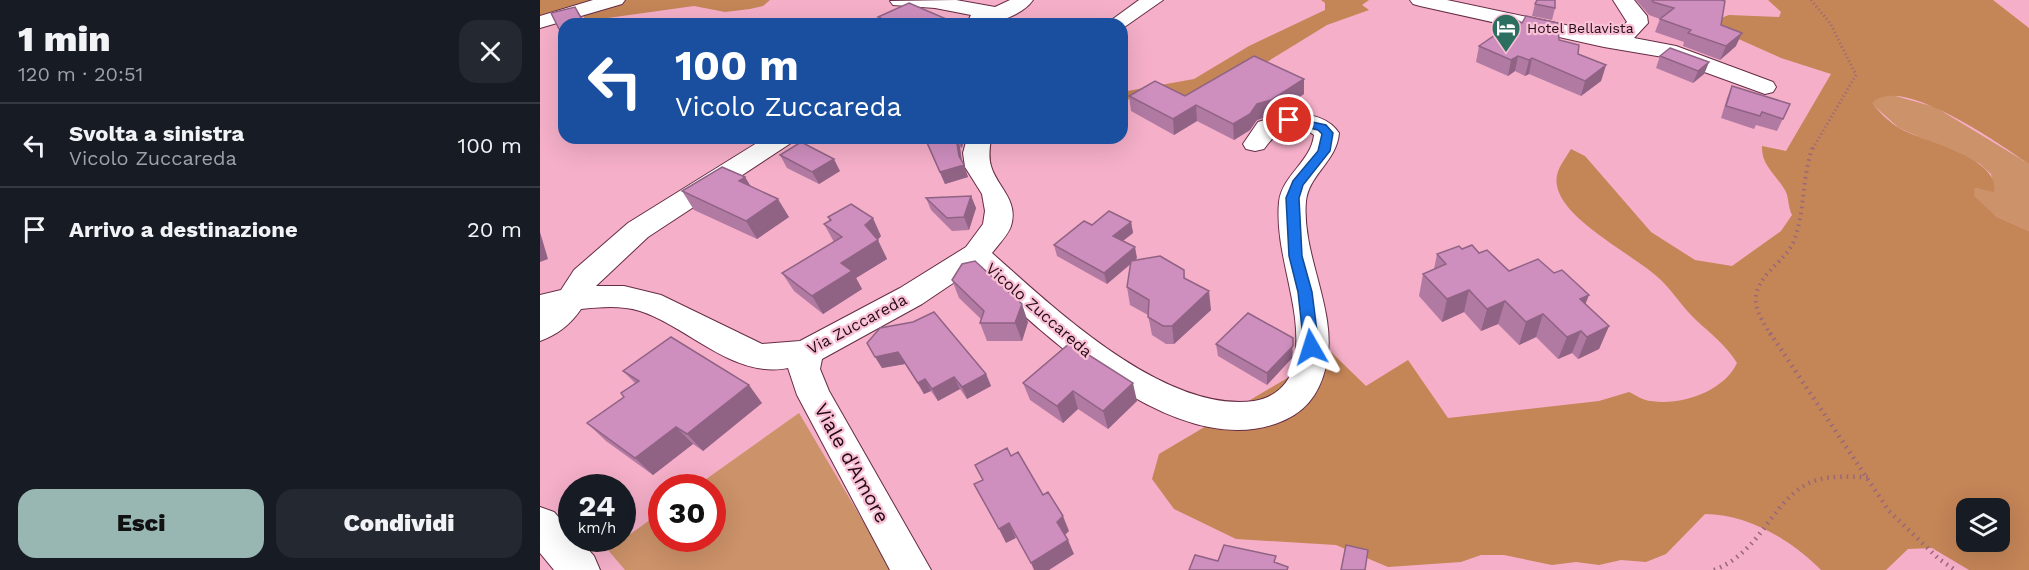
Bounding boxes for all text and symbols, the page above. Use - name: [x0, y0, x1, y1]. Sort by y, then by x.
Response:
- hotel icon: Hotel Bellavista: [1490, 12, 1522, 54]
- text: 1 min: [18, 18, 111, 60]
- button: close: [459, 20, 522, 83]
- place label: Hotel Bellavista: [1527, 20, 1634, 36]
- text: 100 m: [675, 41, 799, 90]
- icon: left: [576, 42, 654, 120]
- text: 120 m · 20:51: [18, 62, 143, 86]
- text: Vicolo Zuccareda: [675, 91, 902, 123]
- pin: [1263, 94, 1314, 145]
- icon: arrive: [1272, 103, 1305, 136]
- text: Svolta a sinistra: [69, 121, 244, 146]
- icon: left: [18, 129, 51, 162]
- text: 100 m: [458, 133, 522, 158]
- text: Vicolo Zuccareda: [69, 146, 237, 170]
- icon: arrive: [18, 213, 51, 246]
- text: Arrivo a destinazione: [69, 217, 298, 242]
- text: 20 m: [467, 217, 522, 242]
- street label: Vicolo Zuccareda: [982, 259, 1096, 361]
- street label: Via Zuccareda: [804, 290, 910, 358]
- position arrow: [1279, 315, 1343, 379]
- street label: Viale d'Amore: [809, 399, 895, 527]
- speed limit sign: 30: [648, 474, 726, 552]
- text: 24: [579, 488, 615, 523]
- button: Esci: [18, 489, 264, 558]
- button: Condividi: [276, 489, 522, 558]
- map controls: [1956, 498, 2010, 552]
- button: layers: [1956, 498, 2010, 552]
- text: km/h: [578, 519, 616, 537]

